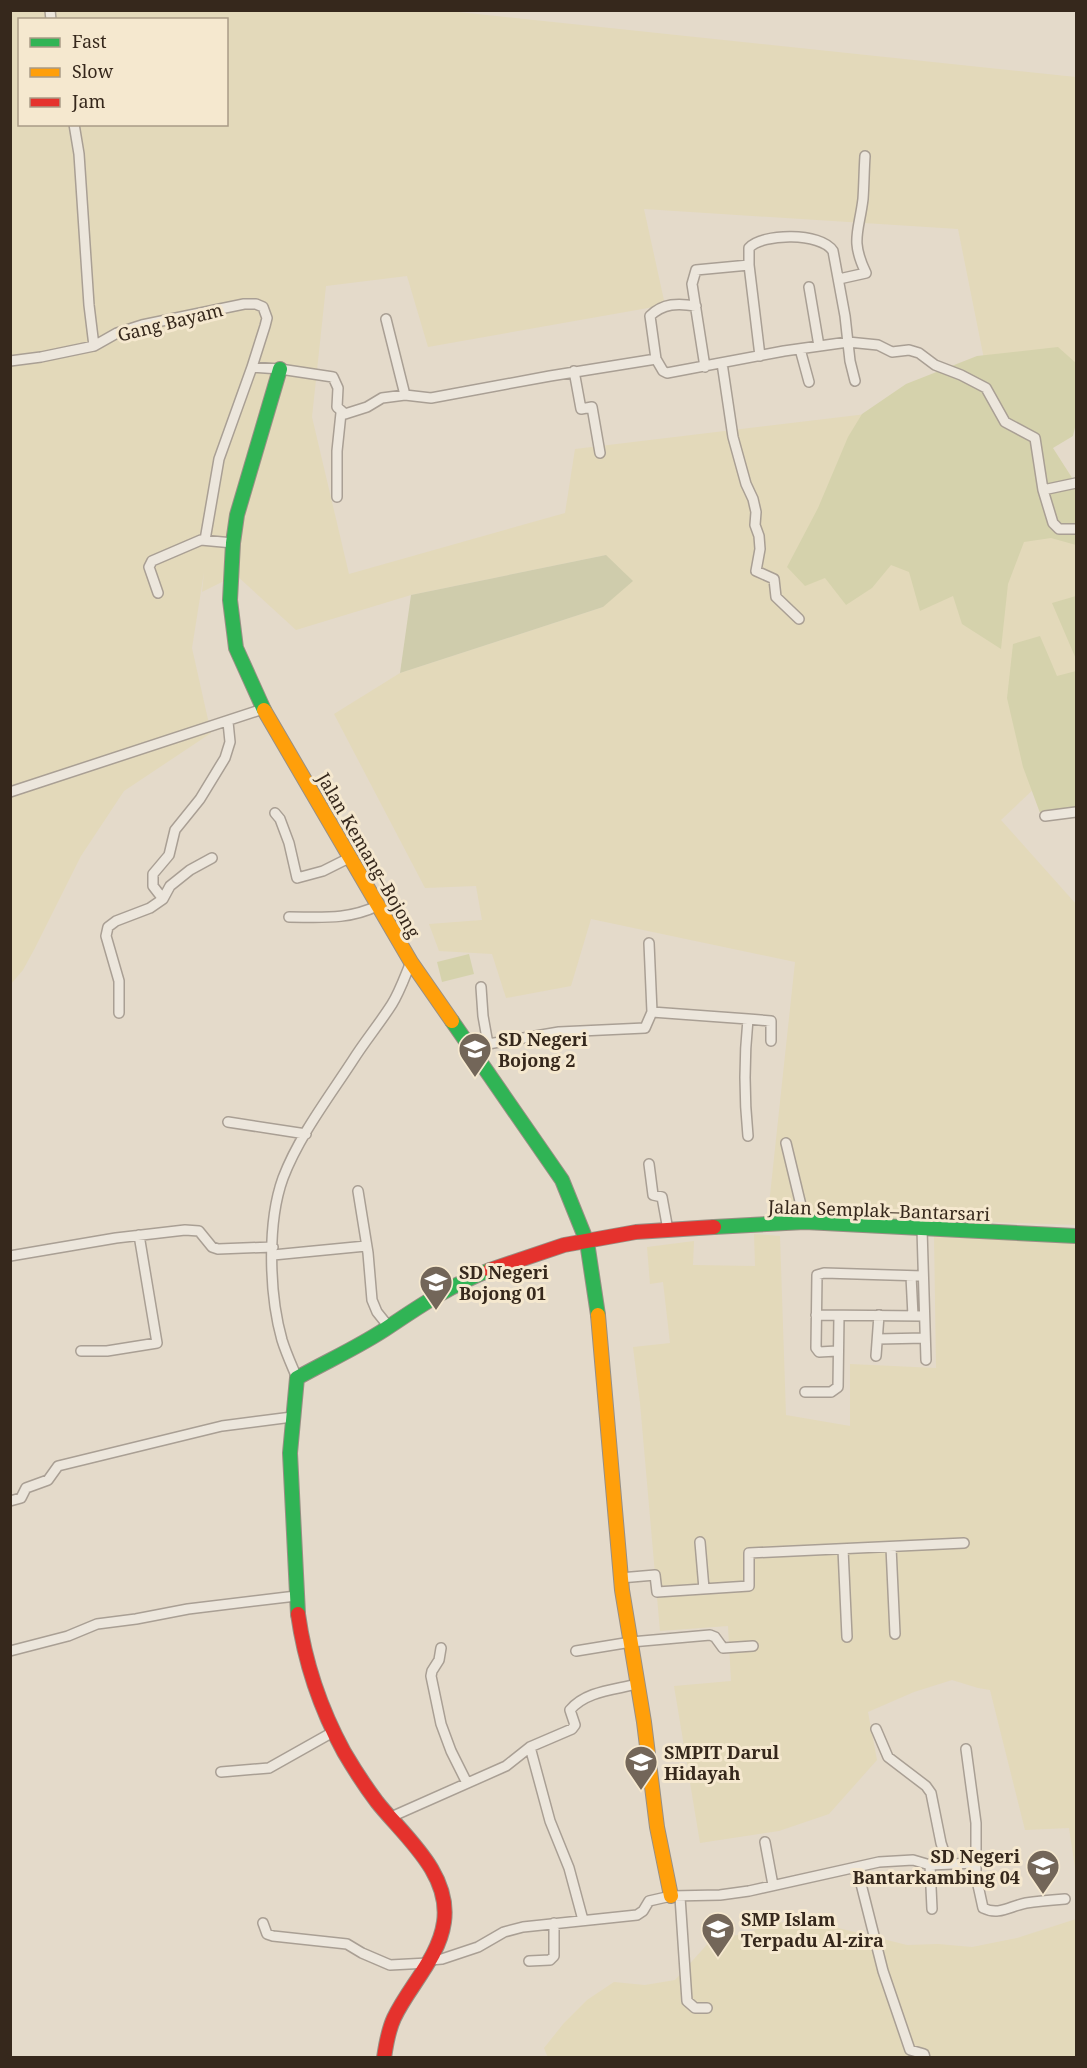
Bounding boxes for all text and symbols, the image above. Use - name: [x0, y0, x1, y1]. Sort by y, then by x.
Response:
- legend: [18, 18, 228, 126]
- text: Fast: [72, 29, 107, 53]
- text: Slow: [72, 59, 114, 83]
- text: Jam: [71, 89, 106, 113]
- street label: Gang Bayam: [115, 297, 225, 347]
- street label: Jalan Kemang–Bojong: [311, 767, 426, 942]
- place label: SD Negeri Bojong 2: [498, 1027, 588, 1072]
- school or university icon: SD Negeri Bojong 2: [457, 1031, 493, 1078]
- street label: Jalan Semplak–Bantarsari: [767, 1194, 991, 1226]
- place label: SD Negeri Bojong 01: [459, 1260, 549, 1305]
- school or university icon: SD Negeri Bojong 01: [418, 1264, 454, 1311]
- place label: SMPIT Darul Hidayah: [664, 1740, 780, 1785]
- school or university icon: SMPIT Darul Hidayah: [623, 1744, 659, 1791]
- place label: SD Negeri Bantarkambing 04: [852, 1844, 1021, 1889]
- school or university icon: SD Negeri Bantarkambing 04: [1025, 1848, 1061, 1895]
- place label: SMP Islam Terpadu Al-zira: [741, 1907, 884, 1952]
- school or university icon: SMP Islam Terpadu Al-zira: [700, 1911, 736, 1958]

